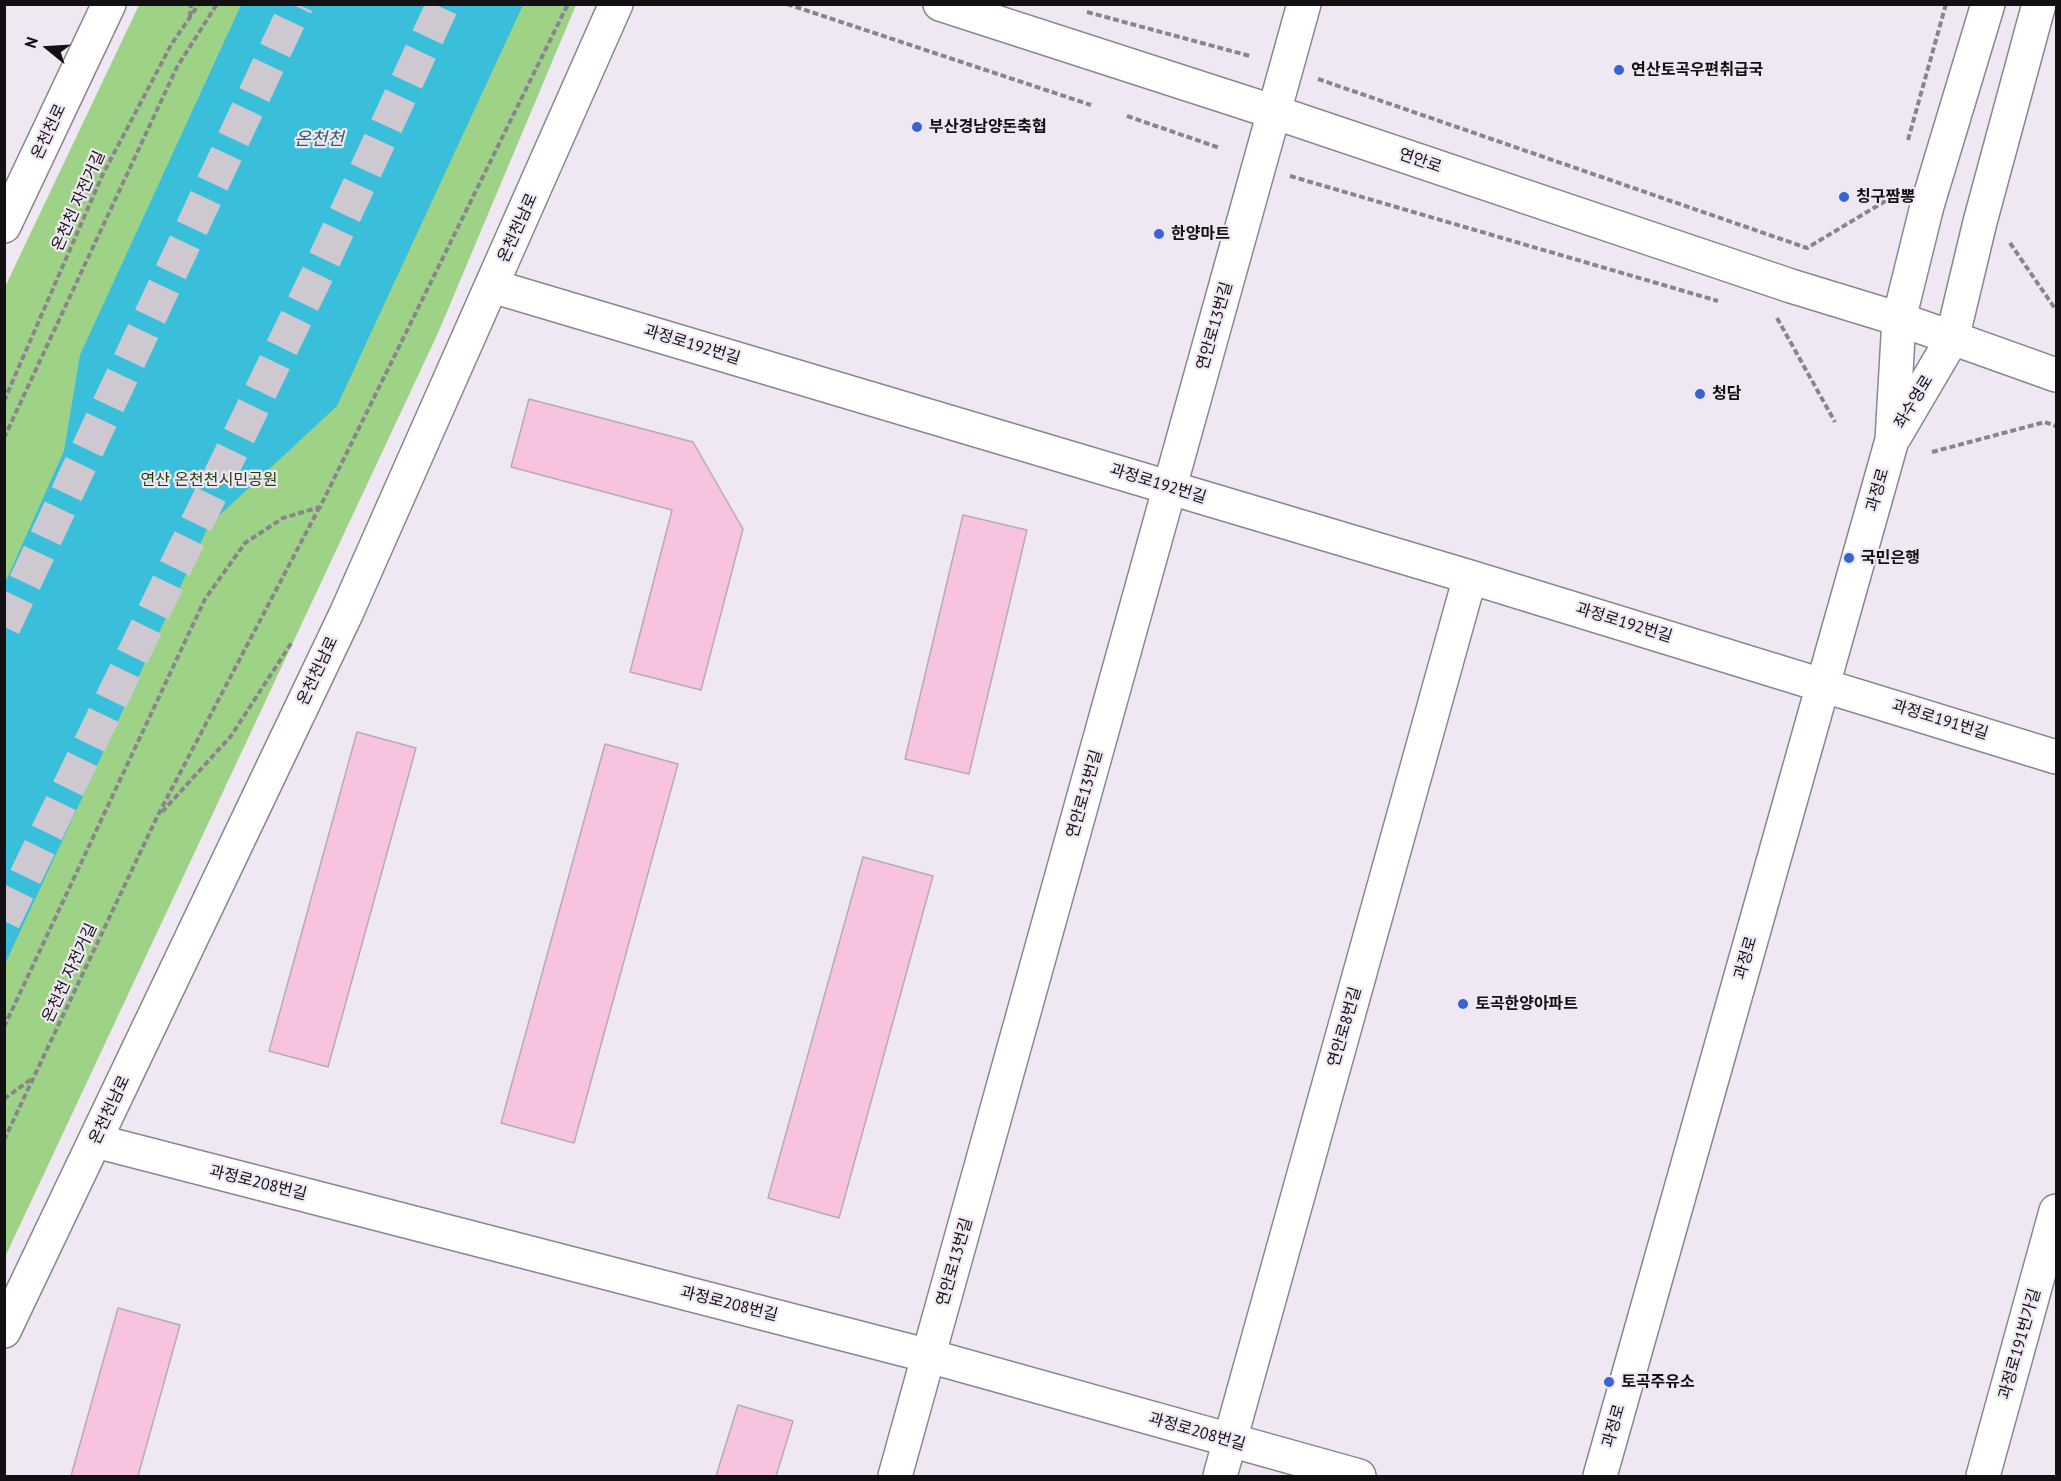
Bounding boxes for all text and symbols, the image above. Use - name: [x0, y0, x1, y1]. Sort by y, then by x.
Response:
- north arrow: [18, 18, 78, 78]
- text: N: [20, 34, 42, 51]
- place label: 연산토곡우편취급국: [1631, 60, 1763, 80]
- marker: 연산토곡우편취급국: [1612, 63, 1626, 77]
- street label: 온천천로: [28, 101, 70, 163]
- place label: 부산경남양돈축협: [929, 117, 1047, 137]
- marker: 부산경남양돈축협: [910, 120, 924, 134]
- water label: 온천천: [294, 129, 344, 151]
- street label: 연안로: [1396, 145, 1444, 177]
- street label: 온천천 자전거길: [48, 148, 110, 254]
- place label: 칭구짬뽕: [1856, 187, 1915, 207]
- street label: 온천천남로: [494, 190, 542, 266]
- marker: 칭구짬뽕: [1837, 190, 1851, 204]
- place label: 한양마트: [1171, 224, 1230, 244]
- marker: 한양마트: [1152, 227, 1166, 241]
- street label: 연안로13번길: [1193, 280, 1237, 372]
- street label: 과정로192번길: [641, 321, 743, 369]
- street label: 좌수영로: [1891, 372, 1937, 432]
- place label: 청담: [1712, 384, 1741, 404]
- marker: 청담: [1693, 387, 1707, 401]
- street label: 과정로192번길: [1107, 460, 1209, 508]
- street label: 과정로: [1863, 466, 1893, 514]
- park label: 연산 온천천시민공원: [141, 470, 277, 490]
- place label: 국민은행: [1861, 548, 1920, 568]
- marker: 국민은행: [1842, 551, 1856, 565]
- street label: 과정로192번길: [1573, 599, 1675, 647]
- street label: 온천천남로: [294, 634, 342, 708]
- street label: 과정로191번길: [1889, 696, 1991, 744]
- street label: 연안로13번길: [1063, 748, 1107, 840]
- street label: 온천천 자전거길: [39, 920, 101, 1026]
- street label: 과정로: [1731, 934, 1761, 982]
- street label: 연안로8번길: [1324, 985, 1366, 1069]
- place label: 토곡한양아파트: [1475, 994, 1578, 1014]
- marker: 토곡한양아파트: [1456, 997, 1470, 1011]
- street label: 온천천남로: [86, 1073, 134, 1147]
- street label: 과정로208번길: [207, 1162, 309, 1204]
- street label: 연안로13번길: [933, 1216, 977, 1308]
- street label: 과정로208번길: [678, 1283, 780, 1325]
- street label: 과정로191번가길: [1995, 1286, 2045, 1402]
- place label: 토곡주유소: [1621, 1372, 1695, 1392]
- marker: 토곡주유소: [1602, 1375, 1616, 1389]
- street label: 과정로: [1599, 1402, 1629, 1450]
- street label: 과정로208번길: [1146, 1409, 1248, 1455]

